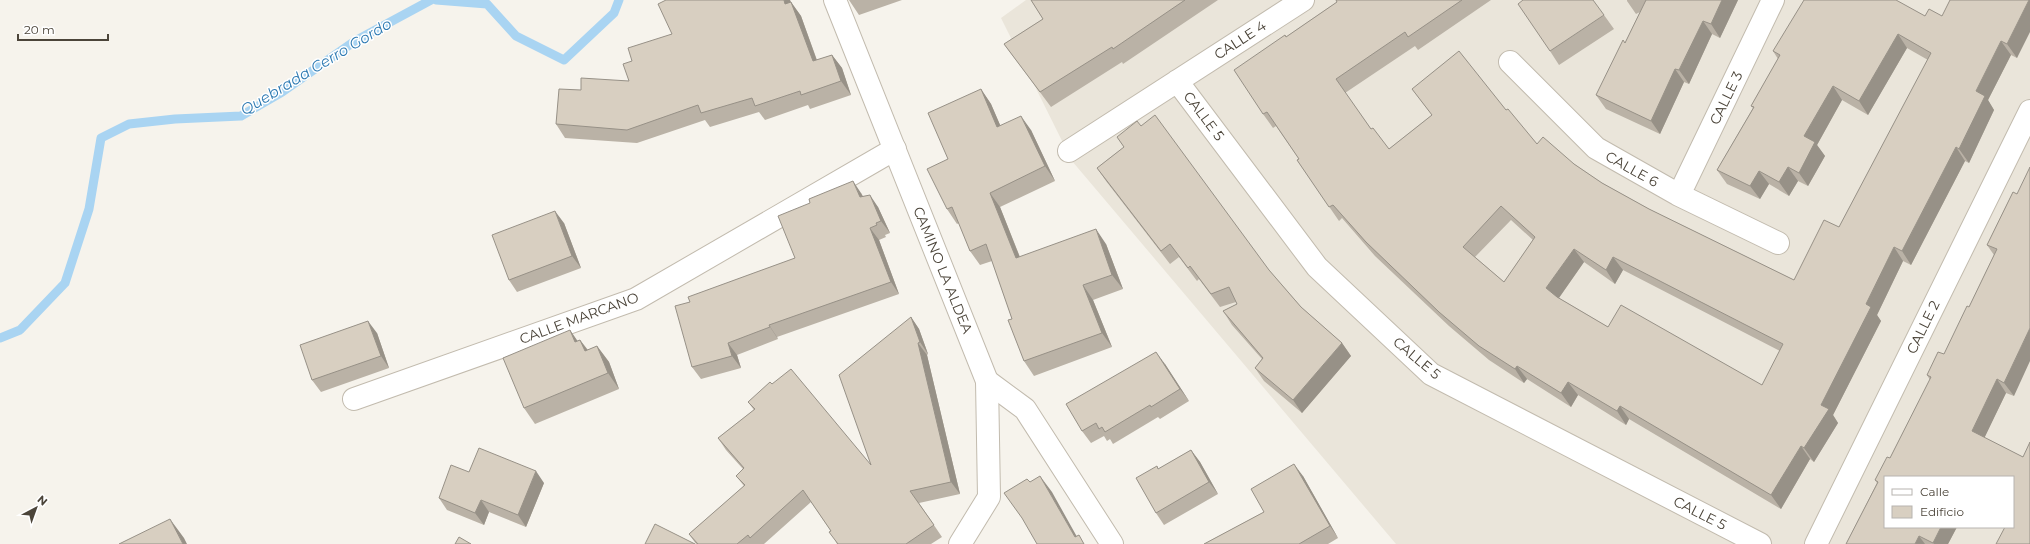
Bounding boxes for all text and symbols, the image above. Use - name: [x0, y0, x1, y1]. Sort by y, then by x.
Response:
- water label: Quebrada Cerro Gordo: [237, 14, 395, 119]
- scale bar: [18, 16, 108, 42]
- street label: CALLE 4: [1211, 16, 1270, 63]
- text: 20 m: [24, 22, 55, 37]
- street label: CALLE 3: [1705, 68, 1747, 128]
- street label: CALLE 5: [1180, 88, 1228, 144]
- street label: CALLE 6: [1602, 147, 1662, 191]
- street label: CAMINO LA ALDEA: [909, 204, 977, 337]
- street label: CALLE MARCANO: [517, 288, 641, 348]
- street label: CALLE 2: [1902, 297, 1944, 357]
- street label: CALLE 5: [1389, 333, 1445, 383]
- legend: [1884, 476, 2014, 528]
- text: Calle: [1920, 484, 1949, 499]
- north arrow: [16, 488, 56, 528]
- text: N: [35, 492, 51, 509]
- street label: CALLE 5: [1670, 492, 1730, 534]
- text: Edificio: [1920, 504, 1964, 519]

